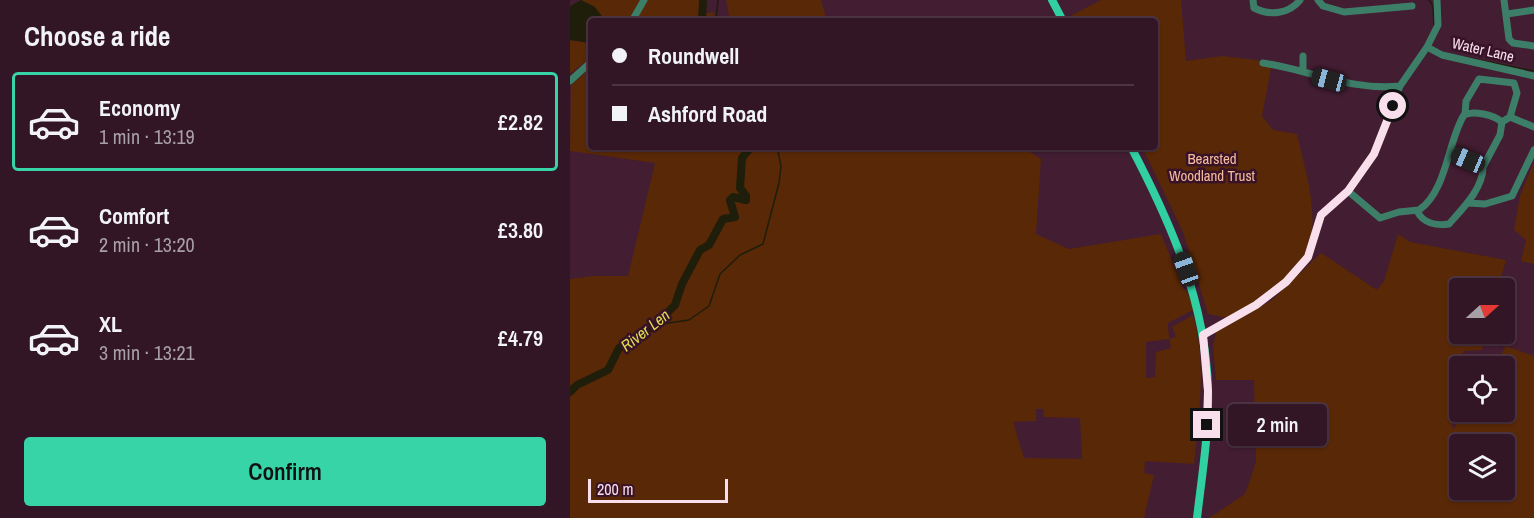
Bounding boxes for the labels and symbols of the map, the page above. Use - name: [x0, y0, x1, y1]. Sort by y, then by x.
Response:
- street label: Water Lane: [1450, 32, 1516, 67]
- car: [1309, 67, 1349, 93]
- route start: [1379, 92, 1406, 119]
- car: [1448, 145, 1488, 175]
- park label: Bearsted Woodland Trust: [1169, 148, 1256, 186]
- car: [1171, 249, 1201, 289]
- north arrow: [1449, 278, 1515, 344]
- water label: River Len: [616, 304, 674, 356]
- callout: 2 min: [1228, 404, 1327, 446]
- route end: [1193, 411, 1220, 438]
- scale bar: [588, 476, 728, 504]

